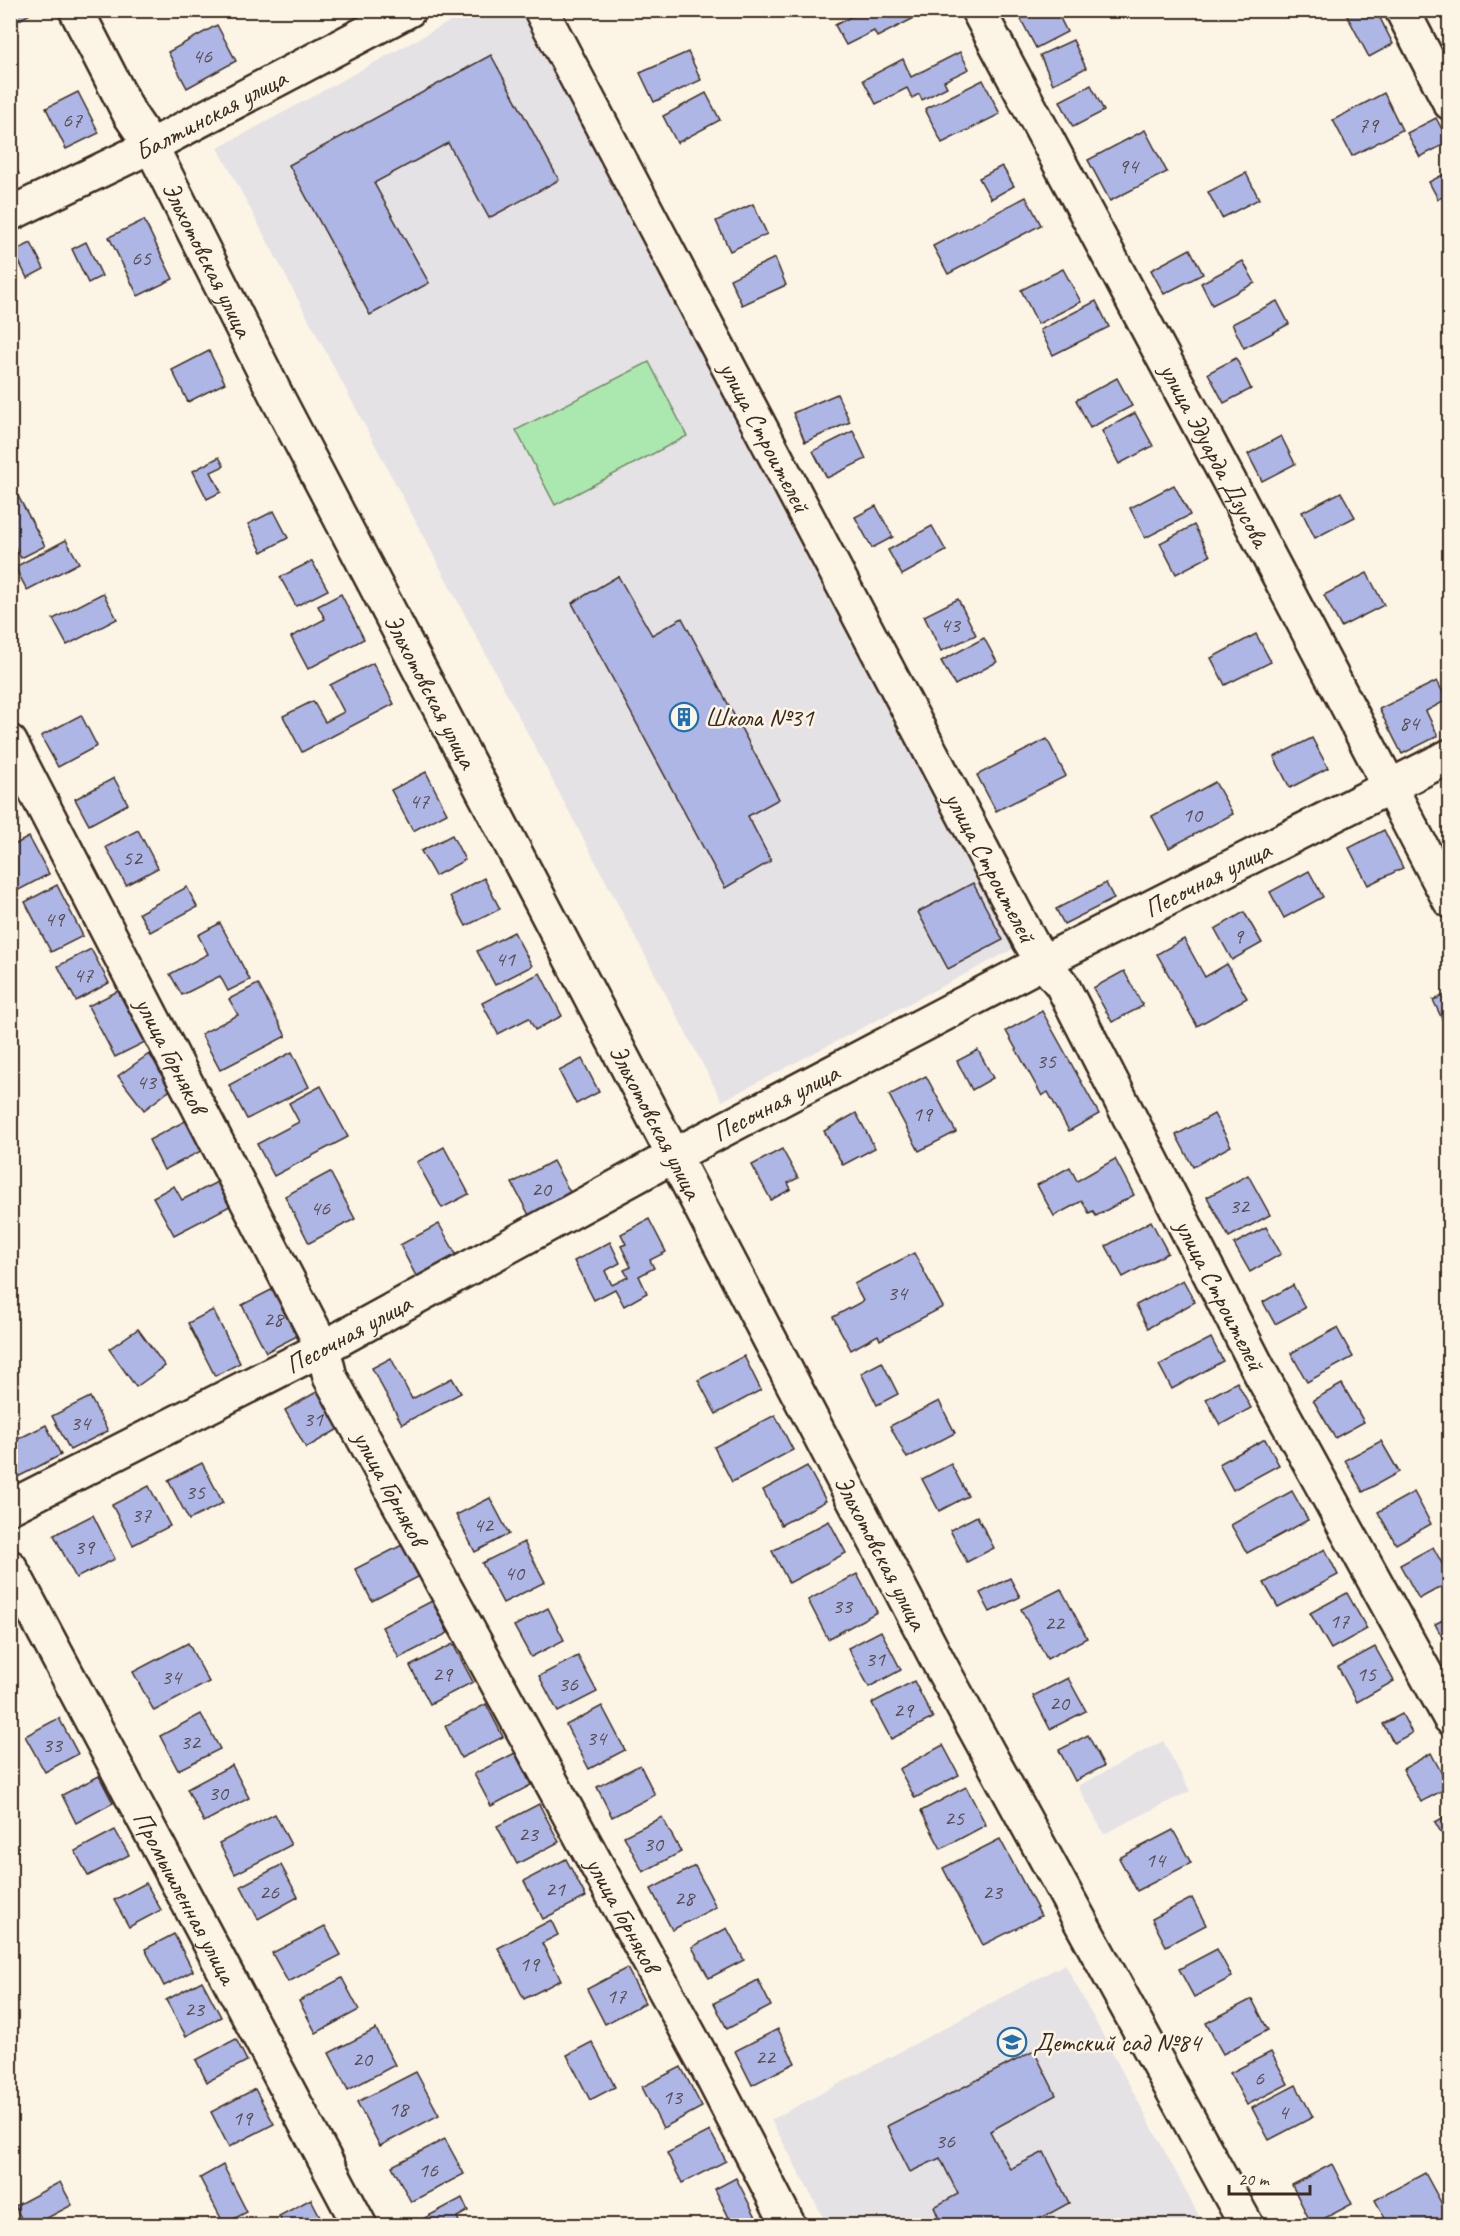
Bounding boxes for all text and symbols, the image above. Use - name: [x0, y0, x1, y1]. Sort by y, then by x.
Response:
- house number: 46: [192, 42, 213, 70]
- street label: Балтинская улица: [130, 60, 294, 168]
- house number: 67: [62, 106, 83, 134]
- house number: 79: [1358, 111, 1380, 139]
- house number: 94: [1118, 152, 1140, 180]
- street label: Эльхотовская улица: [155, 176, 261, 344]
- house number: 65: [131, 244, 152, 272]
- street label: улица Строителей: [711, 354, 819, 520]
- street label: улица Эдуарда Дзусова: [1152, 356, 1278, 554]
- street label: Эльхотовская улица: [377, 608, 486, 775]
- house number: 43: [940, 611, 962, 639]
- building icon: Школа №31: [668, 701, 700, 733]
- place label: Школа №31: [705, 701, 815, 734]
- house number: 84: [1399, 709, 1421, 737]
- street label: улица Строителей: [937, 784, 1045, 950]
- house number: 47: [409, 787, 430, 815]
- house number: 10: [1182, 801, 1204, 829]
- street label: Песочная улица: [1138, 832, 1278, 925]
- house number: 52: [122, 844, 144, 872]
- house number: 49: [44, 905, 66, 933]
- house number: 9: [1233, 922, 1245, 950]
- house number: 41: [495, 945, 516, 973]
- house number: 47: [73, 961, 94, 989]
- street label: улица Горняков: [127, 990, 217, 1123]
- street label: Эльхотовская улица: [602, 1038, 711, 1206]
- house number: 35: [1036, 1047, 1057, 1075]
- street label: Песочная улица: [707, 1055, 846, 1149]
- house number: 43: [136, 1068, 158, 1096]
- house number: 19: [912, 1100, 934, 1128]
- house number: 20: [531, 1175, 553, 1203]
- house number: 32: [1229, 1192, 1251, 1220]
- house number: 46: [310, 1194, 331, 1222]
- street label: улица Строителей: [1167, 1212, 1274, 1378]
- house number: 34: [887, 1279, 909, 1307]
- street label: Песочная улица: [280, 1286, 418, 1381]
- house number: 28: [263, 1305, 285, 1333]
- house number: 31: [303, 1405, 324, 1433]
- house number: 34: [70, 1409, 92, 1437]
- street label: улица Горняков: [345, 1423, 437, 1555]
- street label: Эльхотовская улица: [827, 1469, 936, 1637]
- house number: 35: [185, 1478, 206, 1506]
- house number: 37: [131, 1501, 152, 1529]
- house number: 42: [473, 1511, 495, 1539]
- house number: 39: [74, 1533, 96, 1561]
- house number: 40: [504, 1559, 526, 1587]
- house number: 33: [832, 1592, 854, 1620]
- house number: 17: [1329, 1607, 1350, 1635]
- house number: 22: [1044, 1609, 1066, 1637]
- house number: 31: [865, 1645, 886, 1673]
- house number: 29: [432, 1660, 454, 1688]
- house number: 15: [1356, 1660, 1377, 1688]
- house number: 34: [161, 1663, 183, 1691]
- house number: 36: [558, 1670, 579, 1698]
- house number: 20: [1049, 1689, 1071, 1717]
- house number: 29: [893, 1696, 915, 1724]
- house number: 34: [586, 1724, 608, 1752]
- house number: 32: [180, 1728, 202, 1756]
- house number: 33: [42, 1731, 64, 1759]
- house number: 30: [208, 1779, 230, 1807]
- house number: 25: [944, 1804, 965, 1832]
- street label: Промышленная улица: [126, 1805, 246, 1992]
- house number: 23: [518, 1820, 540, 1848]
- house number: 30: [643, 1830, 665, 1858]
- house number: 14: [1145, 1846, 1167, 1874]
- street label: улица Горняков: [578, 1849, 671, 1982]
- house number: 21: [545, 1875, 566, 1903]
- house number: 26: [259, 1878, 280, 1906]
- house number: 23: [982, 1878, 1004, 1906]
- house number: 28: [674, 1884, 696, 1912]
- house number: 19: [519, 1950, 541, 1978]
- house number: 17: [606, 1982, 627, 2010]
- house number: 23: [184, 1995, 206, 2023]
- school or university icon: Детский сад №84: [996, 2026, 1028, 2058]
- place label: Детский сад №84: [1033, 2026, 1203, 2059]
- house number: 22: [755, 2043, 777, 2071]
- house number: 20: [352, 2045, 374, 2073]
- house number: 6: [1254, 2064, 1265, 2092]
- house number: 13: [662, 2083, 684, 2111]
- house number: 18: [388, 2095, 410, 2123]
- house number: 4: [1278, 2098, 1290, 2126]
- house number: 19: [232, 2104, 254, 2132]
- house number: 36: [935, 2127, 956, 2155]
- house number: 16: [418, 2156, 439, 2184]
- scale bar: [1229, 2158, 1310, 2196]
- text: 20 m: [1238, 2168, 1271, 2190]

